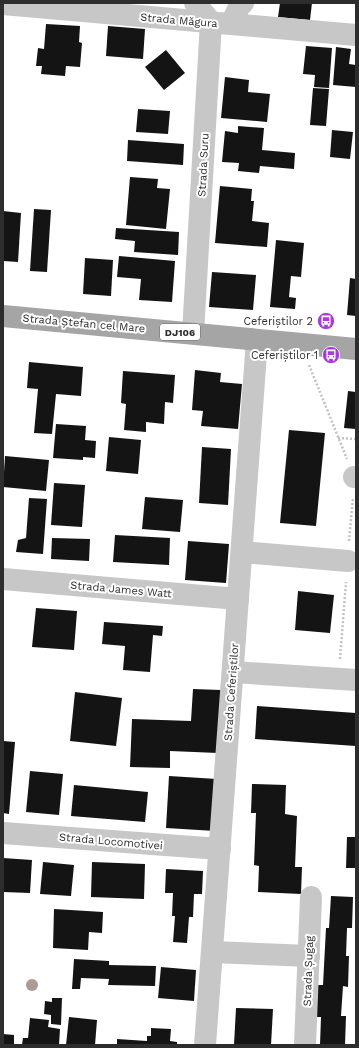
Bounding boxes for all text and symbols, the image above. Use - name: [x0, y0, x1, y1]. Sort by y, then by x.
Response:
- street label: Strada Măgura: [140, 11, 218, 30]
- street label: Strada Suru: [195, 133, 212, 197]
- bus stop icon: Ceferiștilor 2: [316, 311, 336, 331]
- street label: Strada Ștefan cel Mare: [22, 312, 146, 335]
- place label: Ceferiștilor 2: [244, 315, 313, 328]
- road number: DJ106: [160, 324, 200, 340]
- bus stop icon: Ceferiștilor 1: [321, 345, 341, 365]
- place label: Ceferiștilor 1: [251, 349, 318, 362]
- street label: Strada James Watt: [70, 579, 173, 600]
- street label: Strada Ceferiștilor: [222, 642, 241, 742]
- street label: Strada Locomotivei: [59, 830, 163, 853]
- street label: Strada Șugag: [301, 935, 316, 1007]

